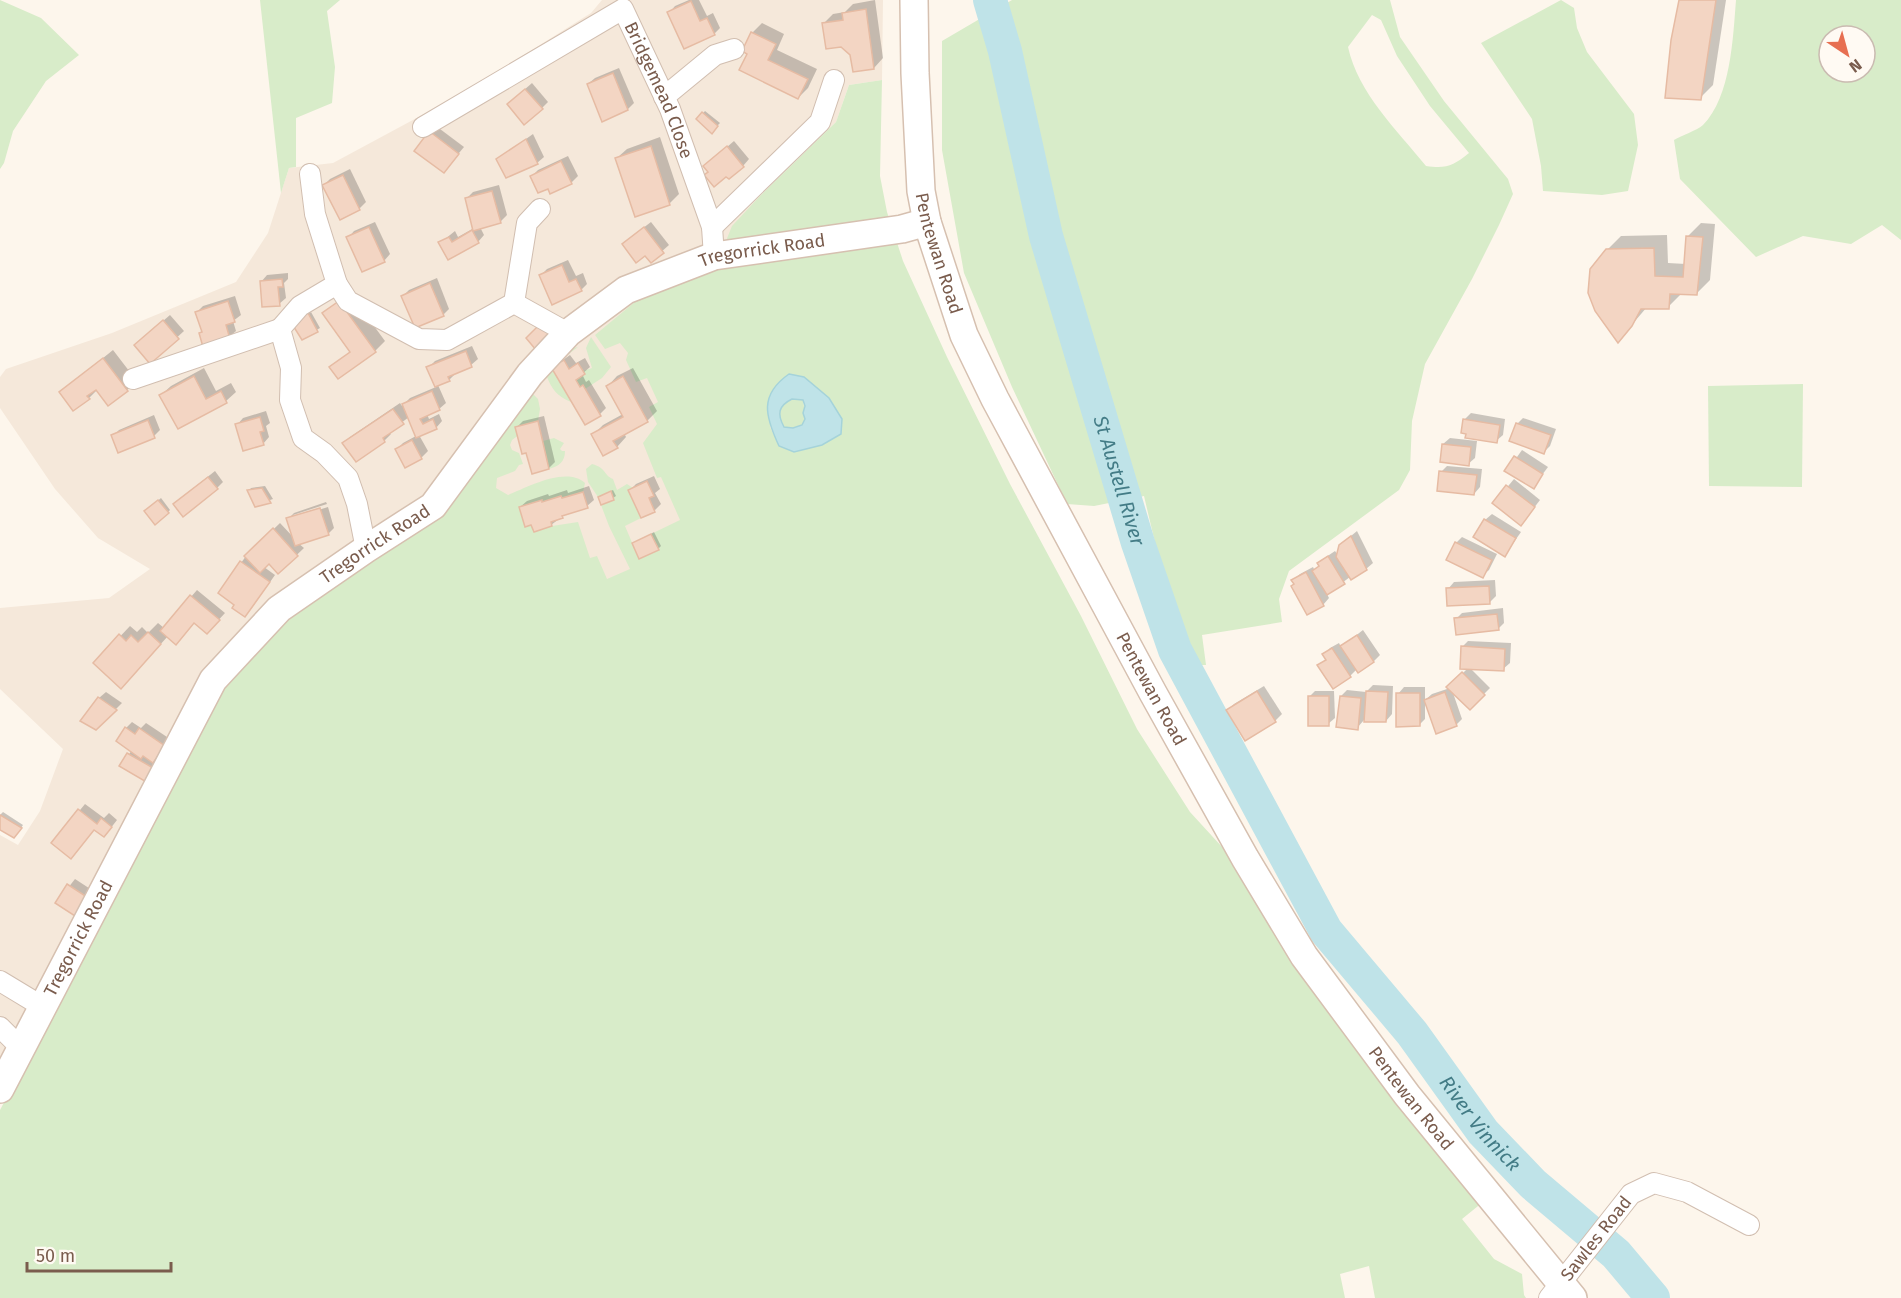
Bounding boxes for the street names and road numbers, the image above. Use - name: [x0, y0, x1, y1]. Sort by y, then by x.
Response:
- street label: Bridgemead Close: [620, 18, 698, 161]
- street label: Pentewan Road: [911, 191, 967, 317]
- street label: Tregorrick Road: [696, 229, 827, 272]
- street label: Tregorrick Road: [316, 500, 434, 589]
- street label: Pentewan Road: [1111, 628, 1191, 749]
- street label: Tregorrick Road: [39, 876, 118, 1000]
- street label: Pentewan Road: [1364, 1042, 1459, 1155]
- street label: Sawles Road: [1556, 1191, 1636, 1285]

